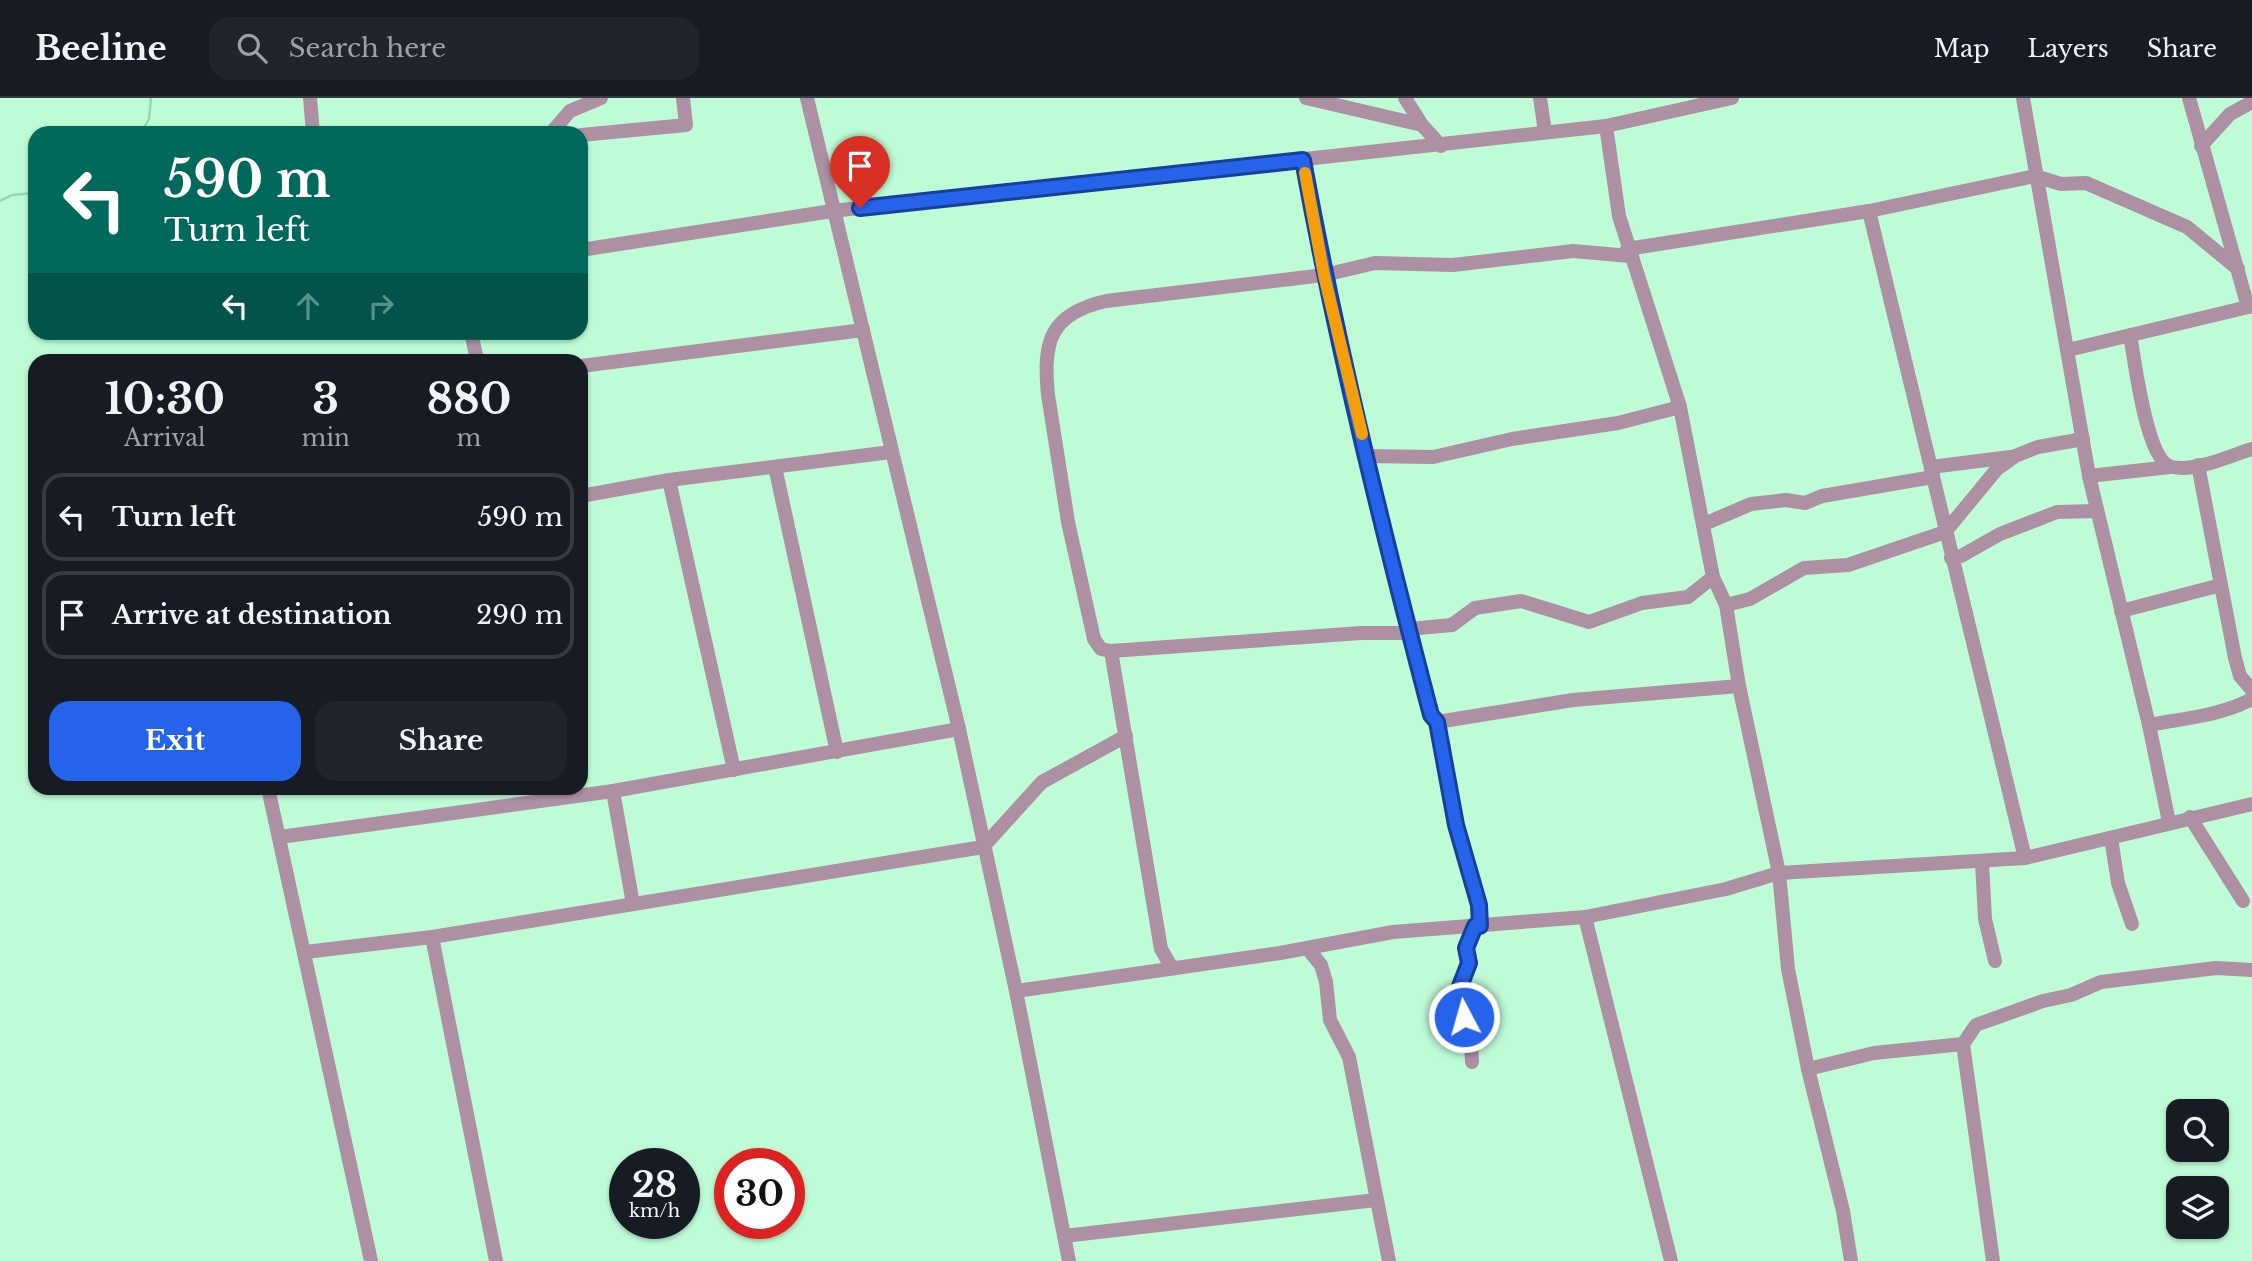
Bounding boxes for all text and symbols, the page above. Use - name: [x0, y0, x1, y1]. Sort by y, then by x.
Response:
- search box: [209, 17, 699, 80]
- text: Beeline: [35, 28, 167, 69]
- icon: search: [233, 29, 271, 67]
- text: Search here: [289, 32, 446, 64]
- text: Map: [1934, 34, 1990, 63]
- text: Layers: [2028, 34, 2109, 63]
- text: Share: [2147, 34, 2217, 63]
- pin: [830, 136, 890, 208]
- icon: arrive: [841, 147, 879, 185]
- text: 590 m: [164, 149, 330, 210]
- icon: left: [49, 154, 140, 245]
- text: Turn left: [164, 210, 310, 250]
- icon: left: [216, 287, 254, 325]
- icon: ahead: [289, 287, 327, 325]
- icon: right: [362, 287, 400, 325]
- text: 10:30: [105, 373, 225, 425]
- text: 3: [312, 373, 339, 425]
- text: 880: [426, 373, 511, 425]
- text: Arrival: [124, 424, 205, 452]
- text: min: [301, 424, 350, 452]
- text: m: [457, 424, 481, 452]
- icon: left: [53, 498, 91, 536]
- text: Turn left: [112, 501, 236, 533]
- text: 590 m: [478, 501, 563, 533]
- icon: arrive: [53, 596, 91, 634]
- text: Arrive at destination: [112, 599, 392, 631]
- text: 290 m: [476, 599, 563, 631]
- button: Exit: [49, 701, 301, 781]
- button: Share: [315, 701, 567, 781]
- position arrow: [1427, 980, 1501, 1054]
- map controls: [2166, 1099, 2229, 1239]
- button: search: [2166, 1099, 2229, 1162]
- speed limit sign: 30: [714, 1148, 805, 1239]
- text: 28: [632, 1163, 677, 1206]
- button: layers: [2166, 1176, 2229, 1239]
- text: km/h: [629, 1200, 680, 1222]

